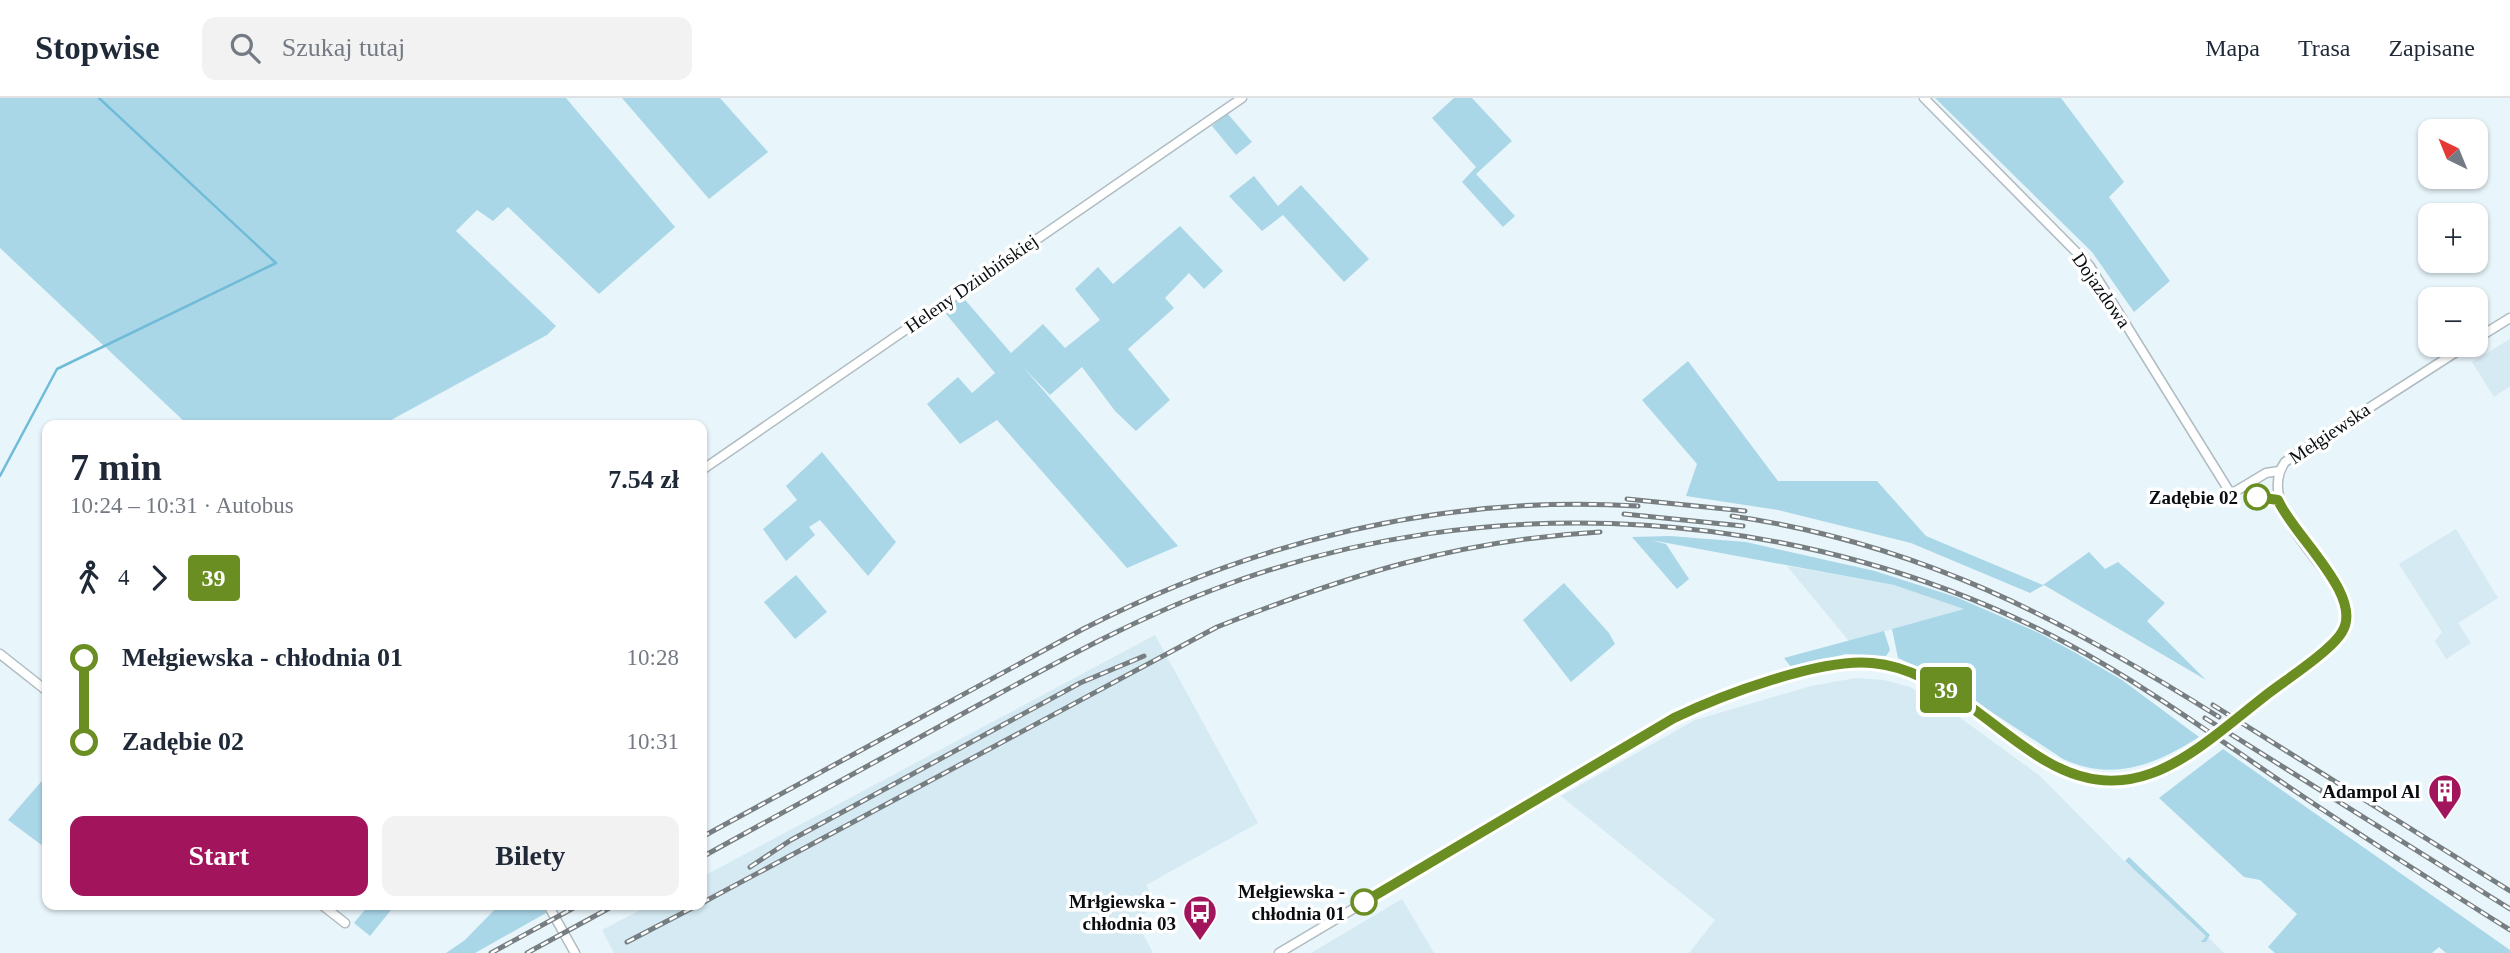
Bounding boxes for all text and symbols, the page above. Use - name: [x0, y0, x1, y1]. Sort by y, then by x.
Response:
- search box: [202, 17, 692, 80]
- icon: search: [226, 29, 264, 67]
- text: Stopwise: [35, 30, 160, 66]
- text: Szukaj tutaj: [282, 33, 405, 62]
- text: Mapa: [2205, 35, 2260, 61]
- text: Trasa: [2298, 35, 2350, 61]
- text: Zapisane: [2388, 35, 2475, 61]
- north arrow: [2418, 119, 2488, 189]
- map controls: [2418, 119, 2488, 357]
- button: +: [2418, 203, 2488, 273]
- street label: Heleny Dziubińskiej: [901, 230, 1041, 337]
- street label: Dojazdowa: [2068, 249, 2135, 332]
- button: −: [2418, 287, 2488, 357]
- street label: Mełgiewska: [2285, 398, 2374, 468]
- text: 7 min: [70, 446, 162, 488]
- text: 7.54 zł: [608, 465, 679, 494]
- marker: Zadębie 02: [2244, 484, 2270, 510]
- place label: Zadębie 02: [2149, 487, 2238, 508]
- text: 10:24 – 10:31 · Autobus: [70, 493, 294, 518]
- icon: walk: [70, 559, 108, 597]
- icon: forward: [140, 559, 178, 597]
- text: 4: [118, 565, 130, 590]
- text: 39: [202, 565, 226, 591]
- text: Mełgiewska - chłodnia 01: [122, 643, 403, 672]
- text: 10:28: [627, 645, 679, 670]
- line badge: 39: [1914, 667, 1978, 713]
- text: 39: [1934, 677, 1958, 703]
- text: Zadębie 02: [122, 727, 244, 756]
- text: 10:31: [627, 729, 679, 754]
- building icon: Adampol Al: [2426, 772, 2464, 821]
- place label: Adampol Al: [2322, 781, 2420, 802]
- button: Start: [70, 816, 368, 896]
- button: Bilety: [382, 816, 679, 896]
- place label: Mełgiewska - chłodnia 01: [1238, 881, 1345, 924]
- marker: Mełgiewska - chłodnia 01: [1351, 889, 1377, 915]
- place label: Mrłgiewska - chłodnia 03: [1069, 891, 1176, 934]
- bus stop icon: Mrłgiewska - chłodnia 03: [1181, 893, 1219, 942]

